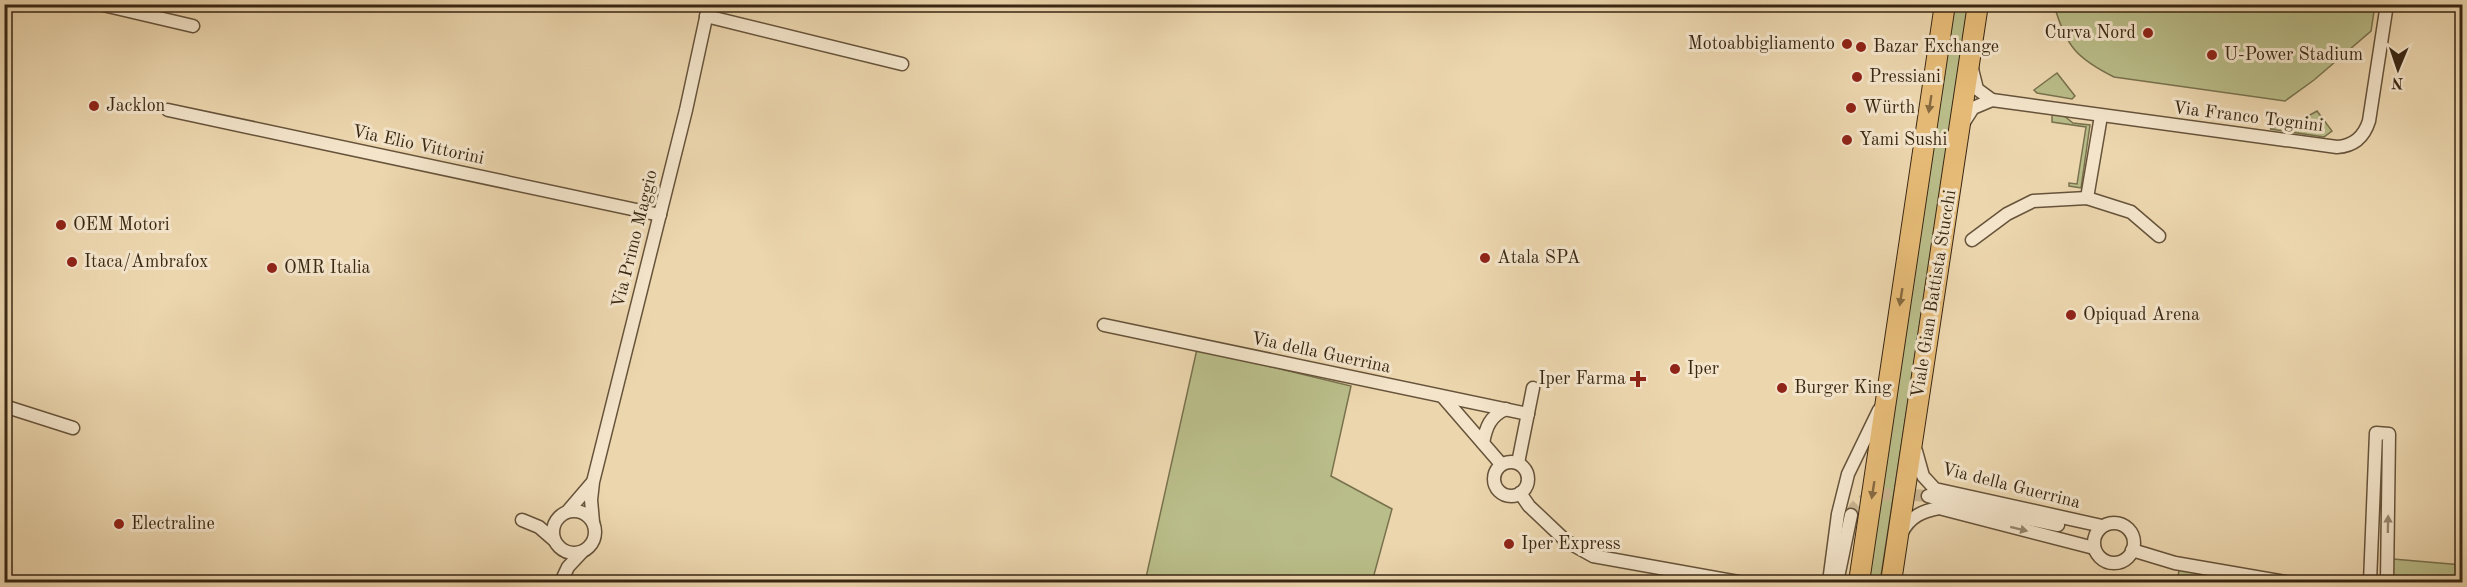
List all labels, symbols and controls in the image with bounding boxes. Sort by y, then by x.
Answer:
place label: Curva Nord [2044,24,2136,42]
marker: Curva Nord [2141,26,2155,40]
place label: Motoabbigliamento [1688,35,1835,53]
marker: Motoabbigliamento [1840,37,1854,51]
place label: Bazar Exchange [1873,38,1999,56]
north arrow [2368,39,2428,99]
marker: Bazar Exchange [1854,40,1868,54]
place label: U-Power Stadium [2224,46,2363,64]
marker: U-Power Stadium [2205,48,2219,62]
place label: Pressiani [1869,68,1941,86]
marker: Pressiani [1850,70,1864,84]
text: N [2390,74,2404,90]
one-way arrow [1926,94,1935,113]
place label: Jacklon [106,97,166,115]
marker: Jacklon [87,99,101,113]
place label: Würth [1863,99,1916,117]
street label: Via Franco Tognini [2172,99,2324,135]
marker: Würth [1844,101,1858,115]
street label: Via Elio Vittorini [350,122,486,168]
place label: Yami Sushi [1859,131,1947,149]
marker: Yami Sushi [1840,133,1854,147]
street label: Via Primo Maggio [609,168,661,310]
street label: Viale Gian Battista Stucchi [1909,188,1959,399]
place label: OEM Motori [73,216,170,234]
marker: OEM Motori [54,218,68,232]
place label: Atala SPA [1497,249,1581,267]
marker: Atala SPA [1478,251,1492,265]
place label: Itaca/Ambrafox [84,253,208,271]
marker: Itaca/Ambrafox [65,255,79,269]
place label: OMR Italia [284,259,371,277]
marker: OMR Italia [265,261,279,275]
one-way arrow [1896,287,1905,306]
place label: Opiquad Arena [2083,306,2200,324]
marker: Opiquad Arena [2064,308,2078,322]
street label: Via della Guerrina [1250,329,1393,377]
place label: Iper [1687,360,1720,378]
marker: Iper [1668,362,1682,376]
place label: Iper Farma [1538,370,1626,388]
marker: Iper Farma [1631,372,1645,386]
place label: Burger King [1794,379,1892,397]
marker: Burger King [1775,381,1789,395]
street label: Via della Guerrina [1940,460,2082,512]
one-way arrow [1868,480,1877,499]
place label: Electraline [131,515,215,533]
one-way arrow [2383,515,2393,534]
marker: Electraline [112,517,126,531]
one-way arrow [2010,524,2028,534]
place label: Iper Express [1521,535,1621,553]
marker: Iper Express [1502,537,1516,551]

